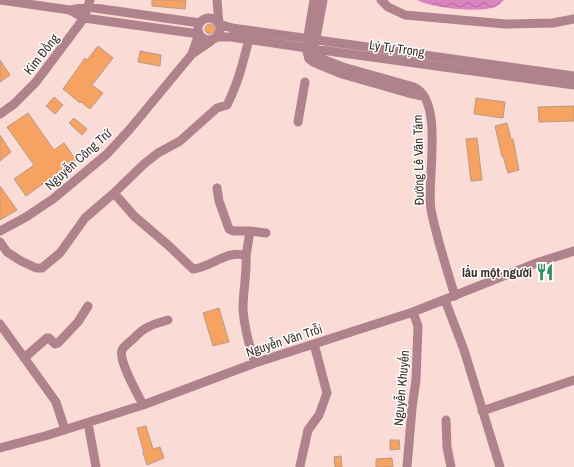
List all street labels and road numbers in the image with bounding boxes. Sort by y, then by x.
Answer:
street label: Kim Đồng [20,30,63,78]
street label: Lý Tự Trọng [368,36,426,61]
street label: Đường Lê Văn Tám [409,114,428,205]
street label: Nguyễn Công Trứ [42,124,116,194]
street label: Nguyễn Văn Trỗi [244,320,324,361]
street label: Nguyễn Khuyến [390,349,413,427]

